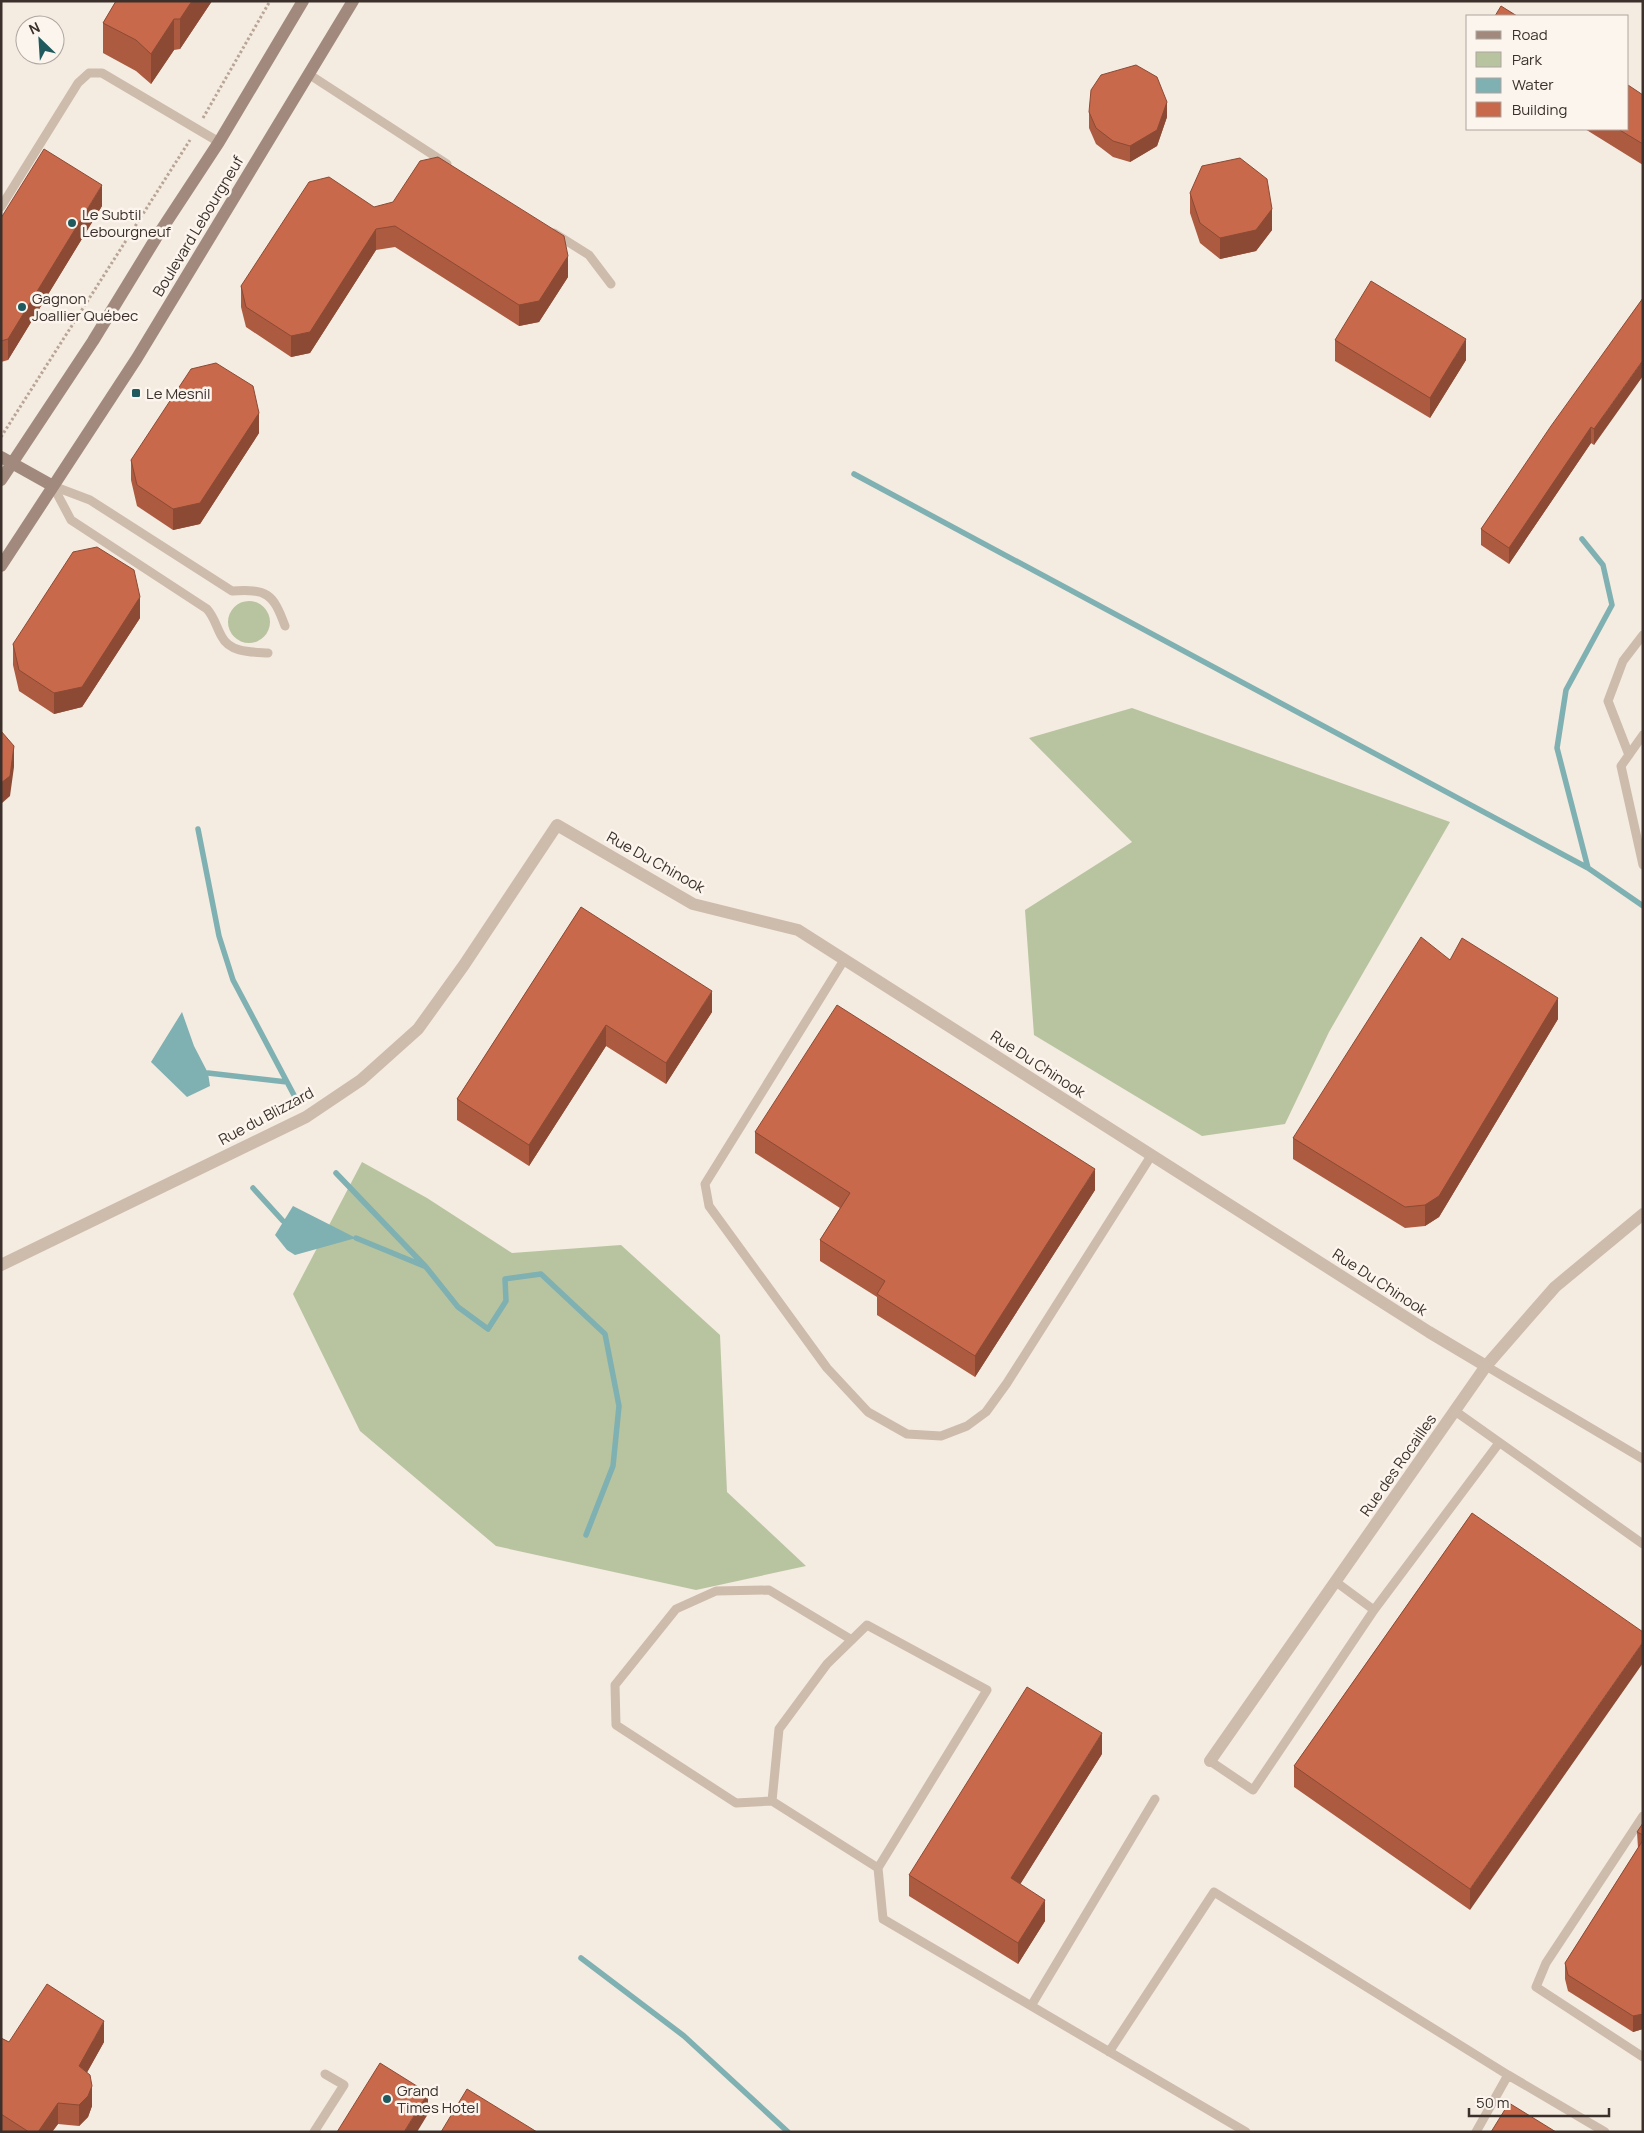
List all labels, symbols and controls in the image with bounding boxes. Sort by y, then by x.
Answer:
north arrow [15,15,65,65]
legend [1466,15,1629,130]
text: N [26,17,43,39]
text: Road [1512,24,1548,45]
text: Park [1512,49,1542,70]
text: Water [1512,74,1554,95]
text: Building [1512,99,1567,120]
street label: Boulevard Lebourgneuf [148,151,249,300]
place label: Le Subtil Lebourgneuf [82,204,172,242]
marker: Le Subtil Lebourgneuf [66,217,78,229]
place label: Gagnon Joallier Québec [32,288,138,326]
marker: Gagnon Joallier Québec [16,301,28,313]
place label: Le Mesnil [146,383,211,404]
marker: Le Mesnil [130,387,142,399]
street label: Rue Du Chinook [603,826,709,898]
street label: Rue Du Chinook [986,1025,1090,1103]
street label: Rue du Blizzard [215,1082,317,1150]
street label: Rue Du Chinook [1328,1243,1432,1321]
street label: Rue des Rocailles [1355,1409,1441,1520]
place label: Grand Times Hotel [397,2080,479,2118]
scale bar [1469,2086,1609,2118]
text: 50 m [1476,2092,1510,2113]
marker: Grand Times Hotel [381,2093,393,2105]

